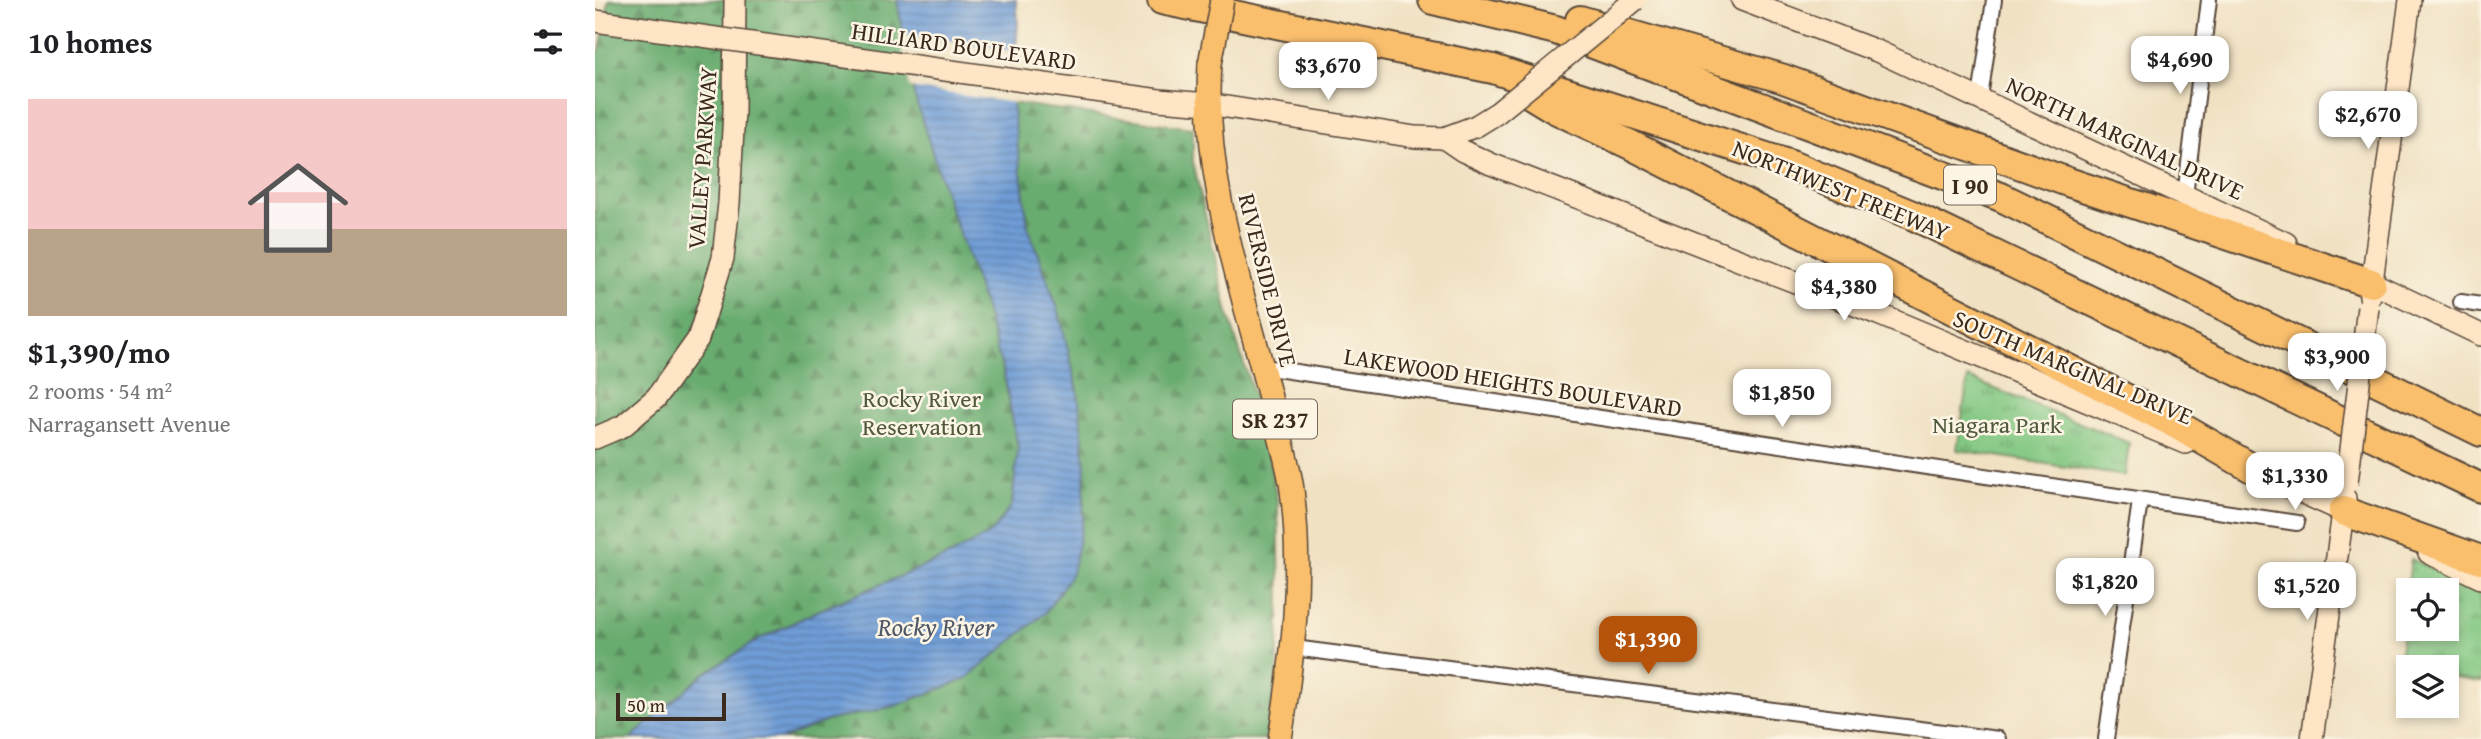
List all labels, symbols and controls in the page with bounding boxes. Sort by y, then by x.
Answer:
street label: HILLIARD BOULEVARD [849,13,1079,79]
text: 10 homes [28,20,153,64]
icon: filters [529,23,567,61]
pin: $4,690 [2123,36,2237,96]
pin: $3,670 [1271,42,1385,102]
text: $4,690 [2147,42,2213,75]
text: $3,670 [1295,48,1361,81]
street label: VALLEY PARKWAY [678,66,726,250]
street label: NORTH MARGINAL DRIVE [2000,67,2250,209]
pin: $2,670 [2311,92,2425,151]
text: $2,670 [2335,97,2401,130]
street label: NORTHWEST FREEWAY [1727,130,1955,250]
icon: home [235,145,361,271]
road number: I 90 [1944,166,1996,204]
street label: RIVERSIDE DRIVE [1230,190,1306,370]
pin: $4,380 [1787,264,1901,323]
text: $4,380 [1811,269,1877,302]
street label: SOUTH MARGINAL DRIVE [1948,301,2198,433]
text: $1,390/mo [28,330,170,374]
pin: $3,900 [2280,334,2394,393]
street label: LAKEWOOD HEIGHTS BOULEVARD [1342,338,1684,426]
text: $3,900 [2304,339,2370,372]
pin: $1,850 [1725,370,1839,429]
text: 2 rooms · 54 m² [28,374,172,407]
text: $1,850 [1749,375,1815,408]
park label: Rocky River Reservation [862,381,982,444]
road number: SR 237 [1233,400,1317,438]
text: Narragansett Avenue [28,407,231,440]
park label: Niagara Park [1932,407,2063,442]
pin: $1,330 [2238,452,2352,512]
text: $1,330 [2262,458,2328,491]
pin: $1,820 [2048,558,2162,618]
pin: $1,520 [2250,562,2364,622]
text: $1,820 [2072,564,2138,597]
text: $1,520 [2274,568,2340,601]
map controls [2396,578,2459,718]
button: locate [2396,578,2459,641]
water label: Rocky River [877,607,996,646]
pin: $1,390 [1591,616,1705,676]
text: $1,390 [1615,622,1681,655]
button: layers [2396,655,2459,718]
scale bar [616,690,726,722]
text: 50 m [627,691,665,719]

